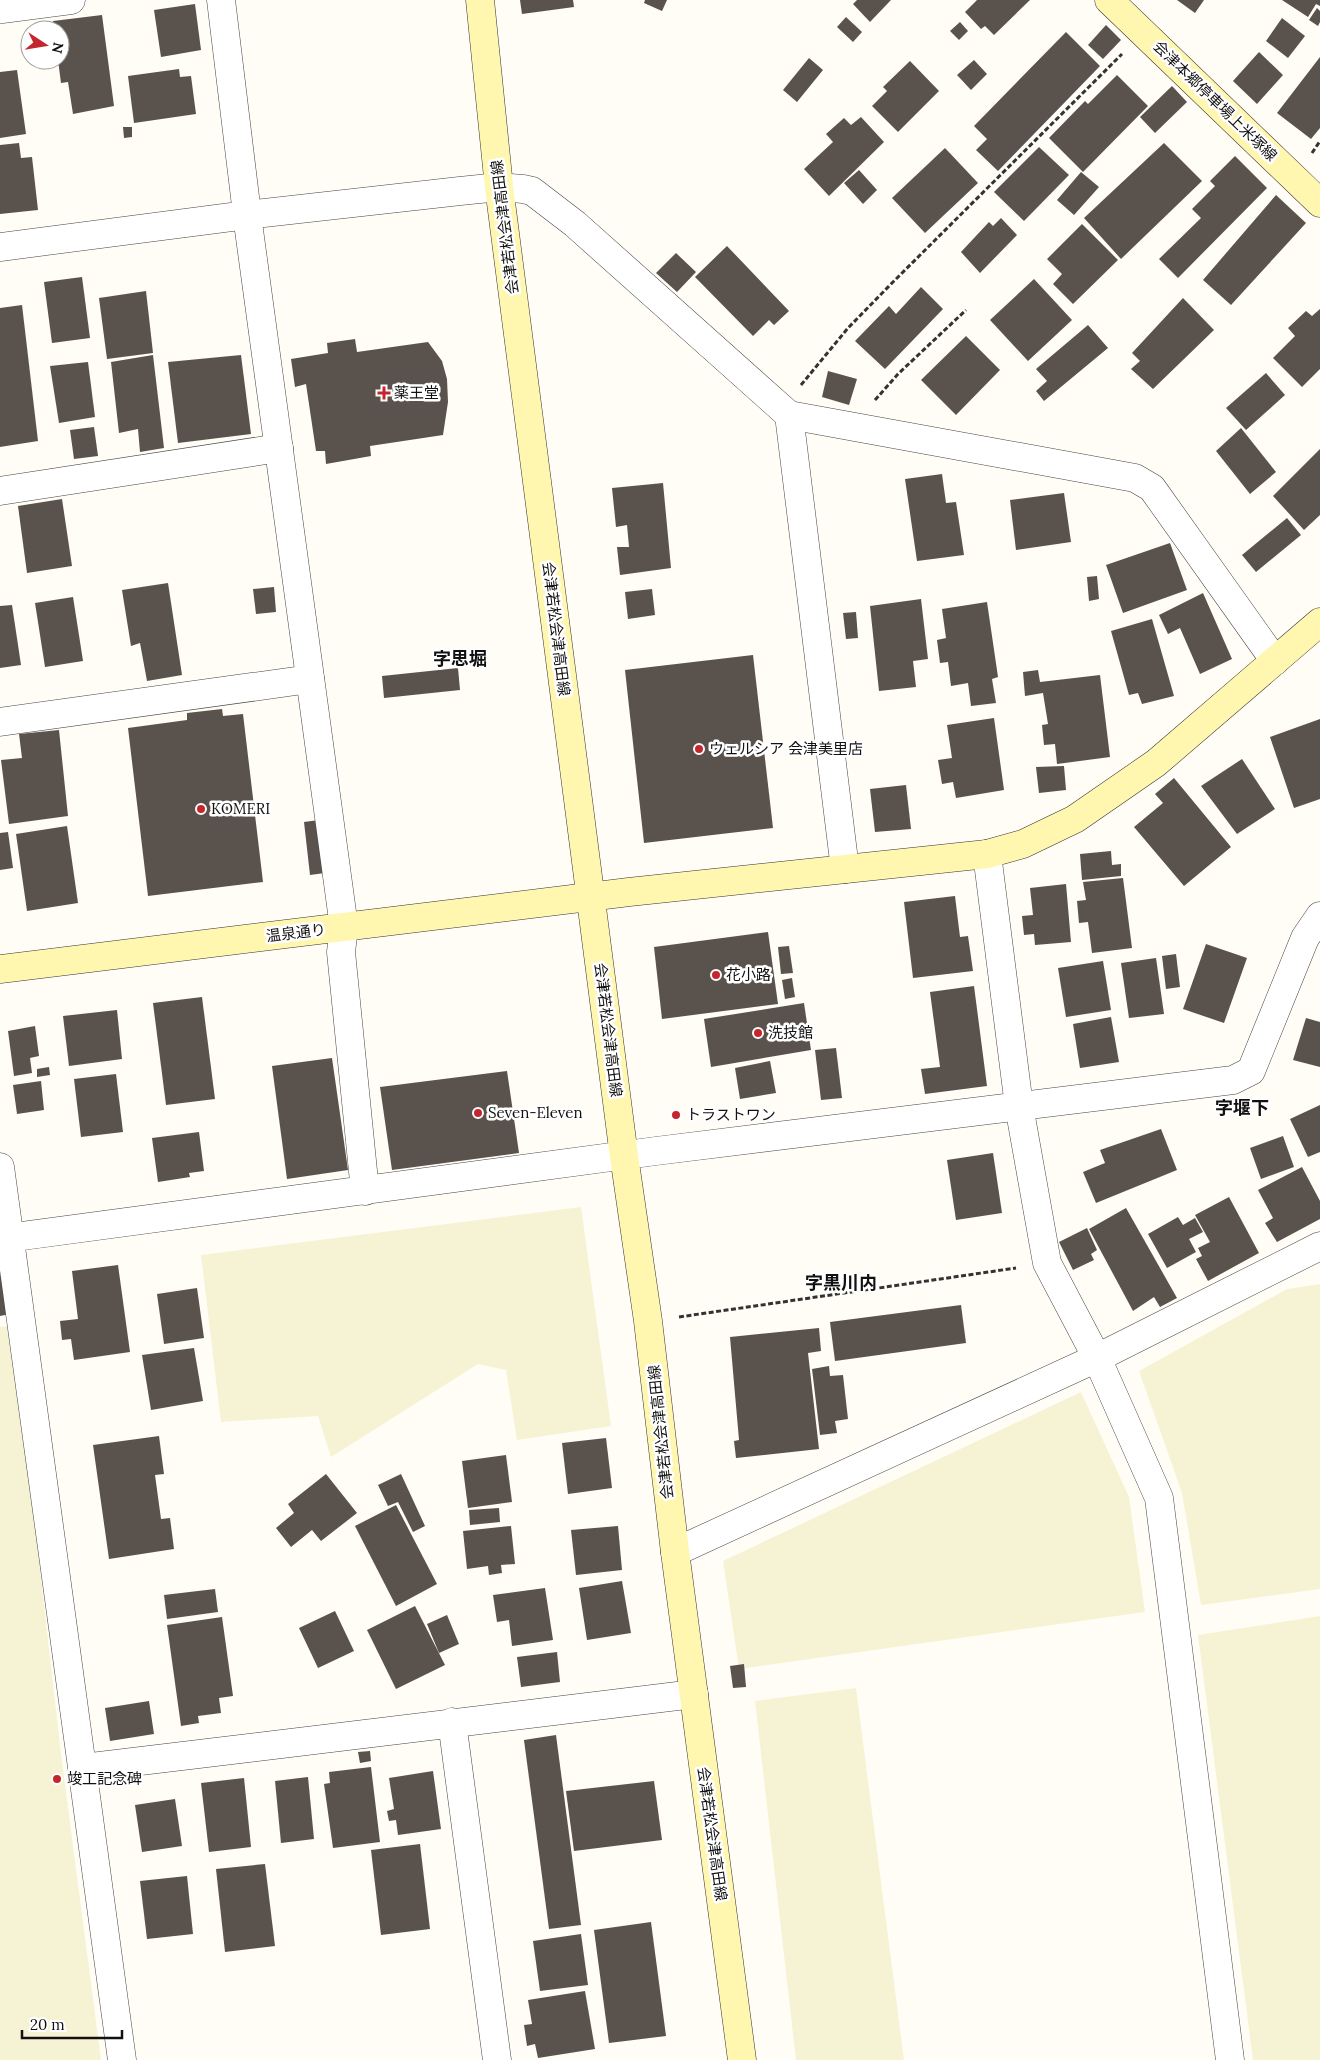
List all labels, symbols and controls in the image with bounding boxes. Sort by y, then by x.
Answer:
north arrow [20,20,70,70]
street label: 会津本郷停車場上米塚線 [1149,36,1281,165]
text: N [48,41,68,55]
street label: 会津若松会津高田線 [487,159,522,295]
place label: 薬王堂 [394,383,439,402]
marker: 薬王堂 [378,387,390,399]
street label: 会津若松会津高田線 [539,561,574,697]
district label: 字思堀 [433,647,487,670]
place label: ウェルシア 会津美里店 [709,739,863,758]
marker: ウェルシア 会津美里店 [693,743,705,755]
place label: KOMERI [211,799,270,818]
marker: KOMERI [195,803,207,815]
street label: 温泉通り [265,919,327,946]
street label: 会津若松会津高田線 [591,962,626,1098]
place label: 花小路 [726,965,771,984]
marker: 花小路 [710,969,722,981]
place label: 洗技館 [768,1023,813,1042]
marker: 洗技館 [752,1027,764,1039]
district label: 字堰下 [1215,1096,1269,1119]
place label: Seven-Eleven [488,1103,583,1122]
place label: トラストワン [686,1105,776,1124]
marker: Seven-Eleven [472,1107,484,1119]
marker: トラストワン [670,1109,682,1121]
district label: 字黒川内 [805,1271,877,1294]
street label: 会津若松会津高田線 [644,1364,677,1500]
street label: 会津若松会津高田線 [694,1766,731,1902]
place label: 竣工記念碑 [67,1769,142,1788]
marker: 竣工記念碑 [51,1773,63,1785]
scale bar [22,2008,122,2040]
text: 20 m [30,2015,65,2034]

